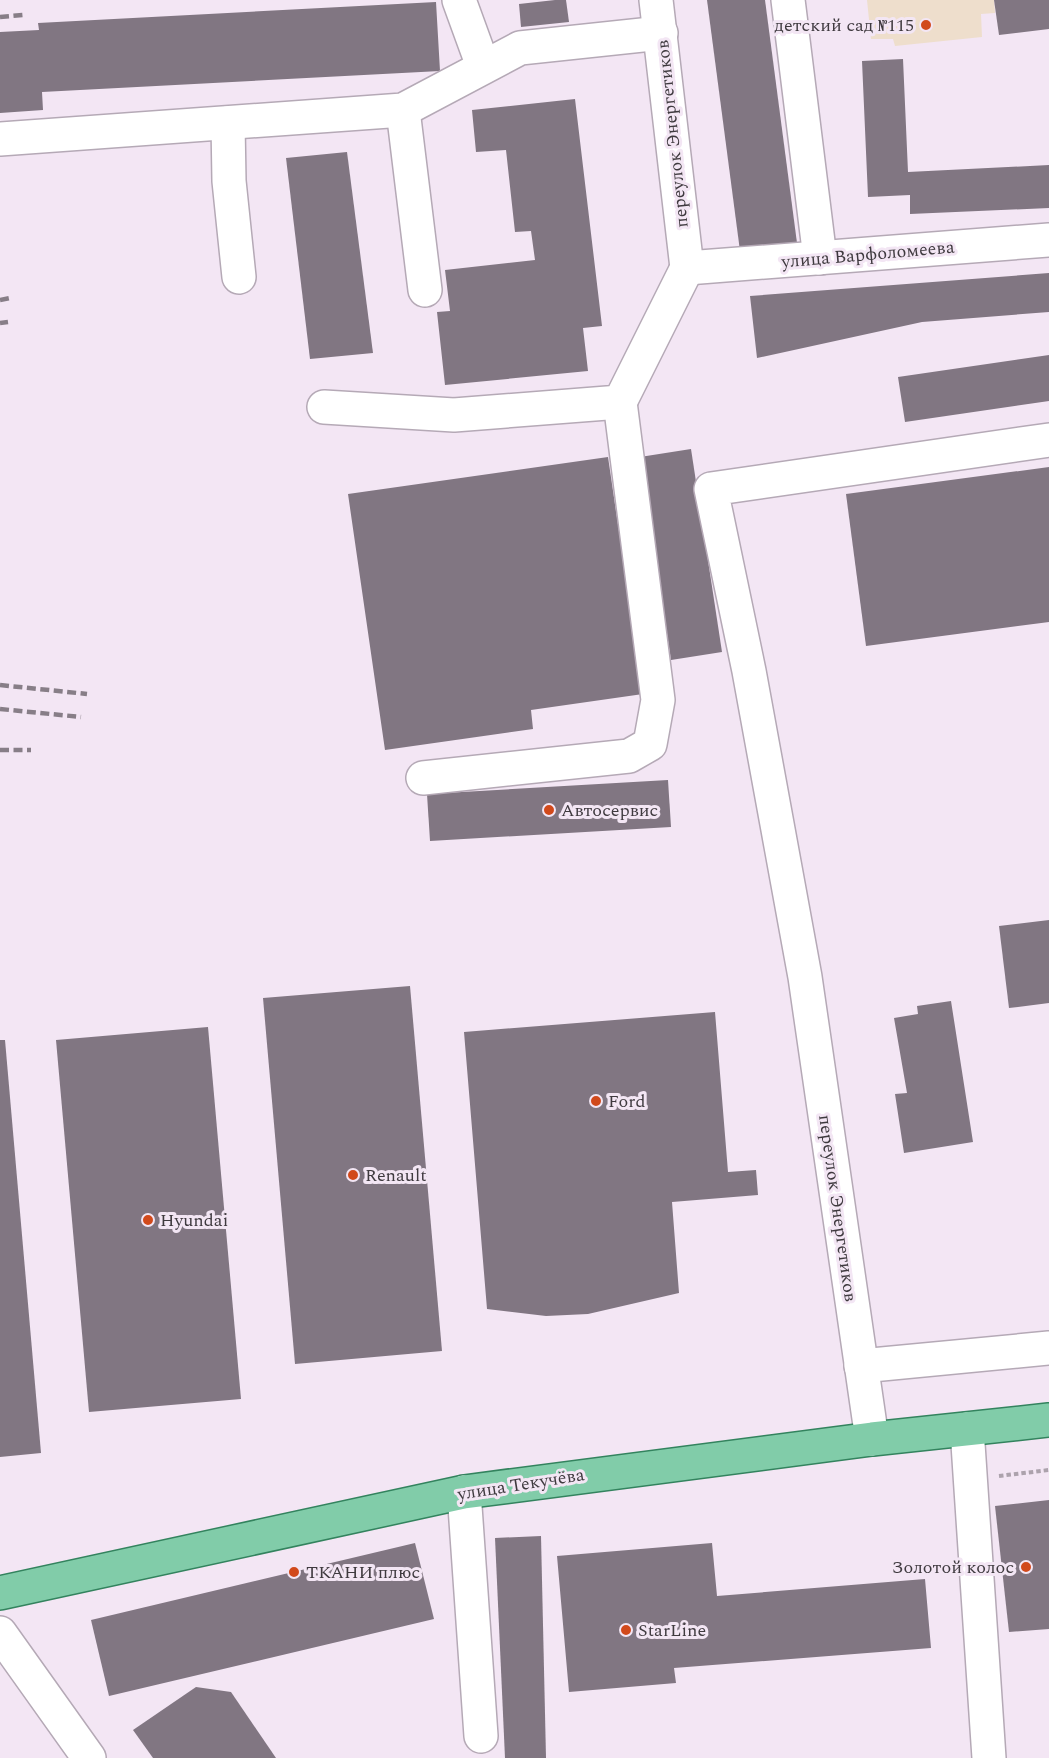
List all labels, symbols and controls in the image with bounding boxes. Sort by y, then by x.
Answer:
place label: детский сад №115 [774,12,914,39]
marker: детский сад №115 [919,18,933,32]
street label: переулок Энергетиков [649,39,696,229]
street label: улица Варфоломеева [779,233,956,276]
place label: Автосервис [561,797,658,824]
marker: Автосервис [542,803,556,817]
place label: Ford [608,1088,645,1115]
marker: Ford [589,1094,603,1108]
street label: переулок Энергетиков [811,1113,864,1303]
place label: Renault [365,1162,427,1189]
marker: Renault [346,1168,360,1182]
place label: Hyundai [160,1207,228,1234]
marker: Hyundai [141,1213,155,1227]
street label: улица Текучёва [455,1461,587,1508]
place label: Золотой колос [892,1554,1014,1581]
place label: ТКАНИ плюс [306,1559,420,1586]
marker: Золотой колос [1019,1560,1033,1574]
marker: ТКАНИ плюс [287,1565,301,1579]
place label: StarLine [638,1617,706,1644]
marker: StarLine [619,1623,633,1637]

